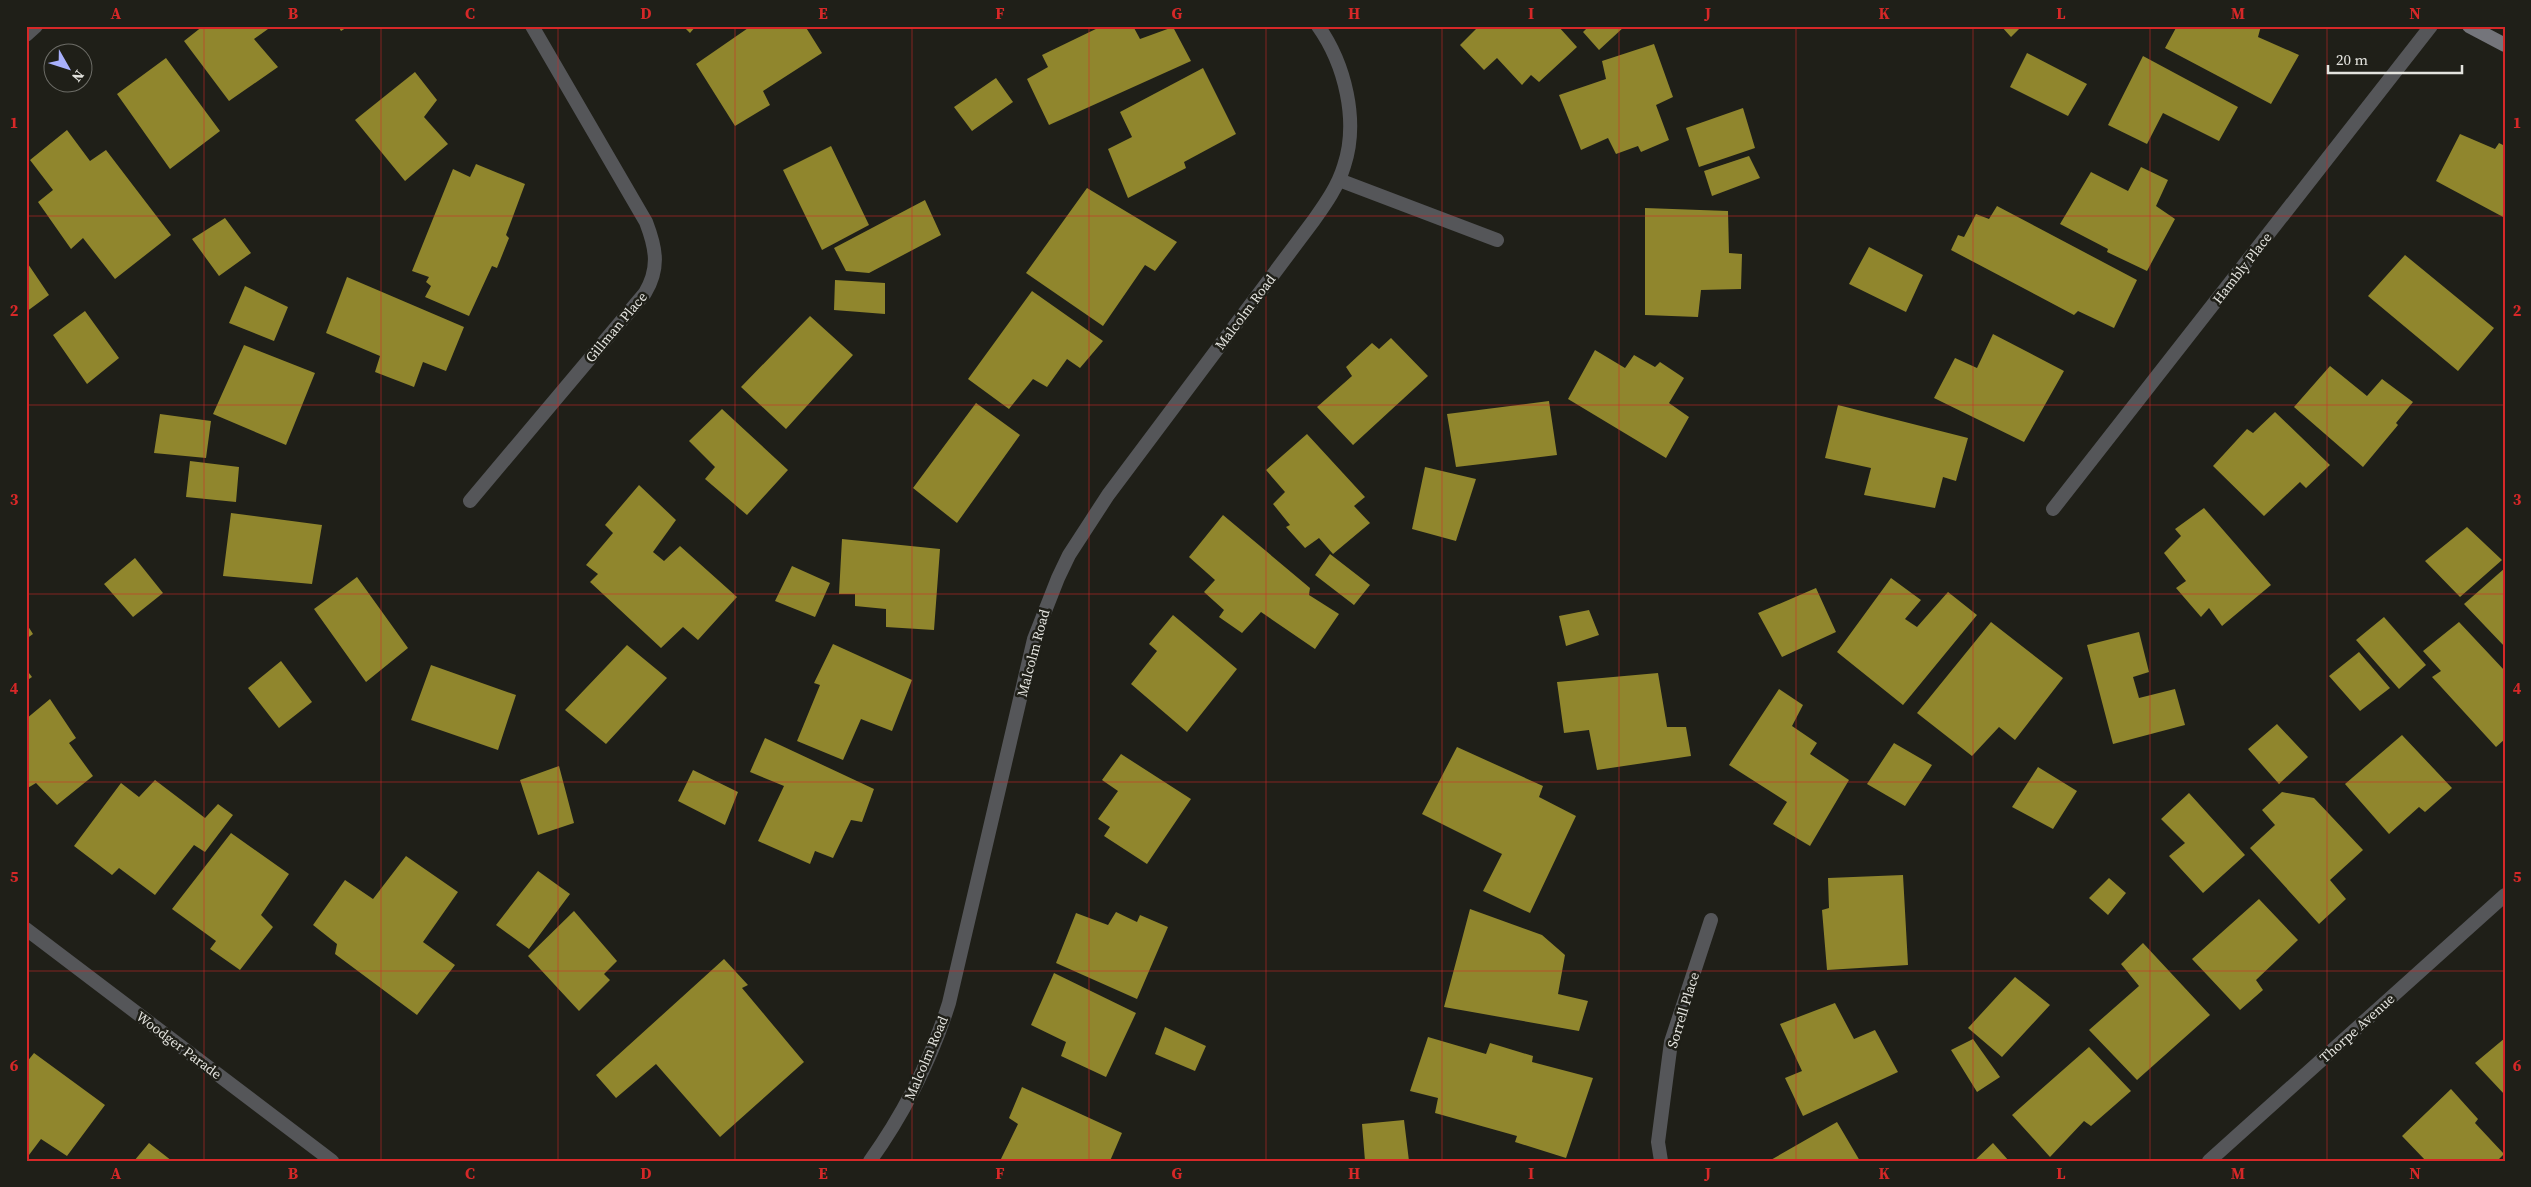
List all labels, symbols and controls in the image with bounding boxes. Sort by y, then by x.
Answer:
text: A [111,2,122,24]
text: B [288,2,299,24]
text: C [465,2,475,24]
text: D [640,2,652,24]
text: E [818,2,828,24]
text: F [995,2,1005,24]
text: G [1172,2,1183,24]
text: H [1348,2,1360,24]
text: I [1528,2,1534,24]
text: J [1704,2,1711,24]
text: K [1878,2,1890,24]
text: L [2056,2,2066,24]
text: M [2231,2,2245,24]
text: N [2409,2,2421,24]
north arrow [42,42,92,92]
scale bar [2328,42,2462,74]
text: 20 m [2336,49,2368,70]
text: N [67,66,89,86]
text: 1 [10,111,18,133]
text: 1 [2513,111,2521,133]
street label: Hambly Place [2208,228,2276,308]
street label: Malcolm Road [1210,270,1280,354]
street label: Gillman Place [580,287,652,367]
text: 2 [10,299,19,321]
text: 2 [2513,299,2522,321]
text: 3 [10,488,19,510]
text: 3 [2513,488,2522,510]
street label: Malcolm Road [1012,607,1054,699]
text: 4 [10,677,19,699]
text: 4 [2513,677,2522,699]
text: 5 [10,865,19,887]
text: 5 [2513,865,2522,887]
street label: Sorrell Place [1662,970,1704,1050]
street label: Thorpe Avenue [2315,989,2399,1067]
street label: Woodger Parade [132,1006,226,1084]
street label: Malcolm Road [899,1013,953,1103]
text: 6 [10,1054,19,1076]
text: 6 [2513,1054,2522,1076]
text: A [111,1162,122,1184]
text: B [288,1162,299,1184]
text: C [465,1162,475,1184]
text: D [640,1162,652,1184]
text: E [818,1162,828,1184]
text: F [995,1162,1005,1184]
text: G [1172,1162,1183,1184]
text: H [1348,1162,1360,1184]
text: I [1528,1162,1534,1184]
text: J [1704,1162,1711,1184]
text: K [1878,1162,1890,1184]
text: L [2056,1162,2066,1184]
text: M [2231,1162,2245,1184]
text: N [2409,1162,2421,1184]

